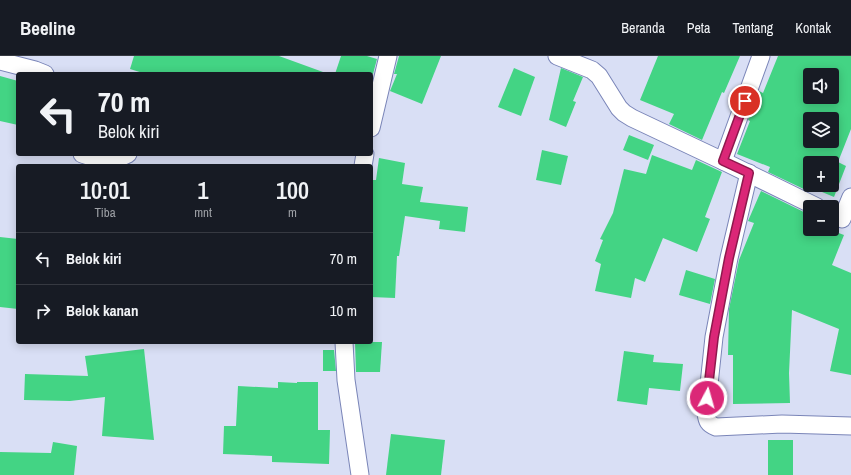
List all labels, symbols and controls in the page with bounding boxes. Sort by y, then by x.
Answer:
text: Beeline [20,15,75,41]
text: Beranda [621,19,665,37]
text: Peta [687,19,710,37]
text: Tentang [732,19,773,37]
text: Kontak [795,19,831,37]
map controls [803,68,839,236]
button: sound [803,68,839,104]
text: 70 m [98,83,150,121]
pin [728,84,762,118]
icon: left [32,88,84,140]
icon: arrive [734,90,756,112]
button: layers [803,112,839,148]
text: Belok kiri [98,119,160,144]
button: + [803,156,839,192]
text: 10:01 [80,174,130,206]
text: 1 [198,174,209,206]
text: 100 [276,174,309,206]
button: − [803,200,839,236]
text: Tiba [95,204,116,221]
text: mnt [194,204,212,221]
text: m [288,204,297,221]
icon: left [32,248,54,270]
text: Belok kiri [66,248,121,269]
text: 70 m [330,248,357,269]
icon: right [32,300,54,322]
text: Belok kanan [66,300,138,321]
text: 10 m [330,300,357,321]
position arrow [686,377,728,419]

